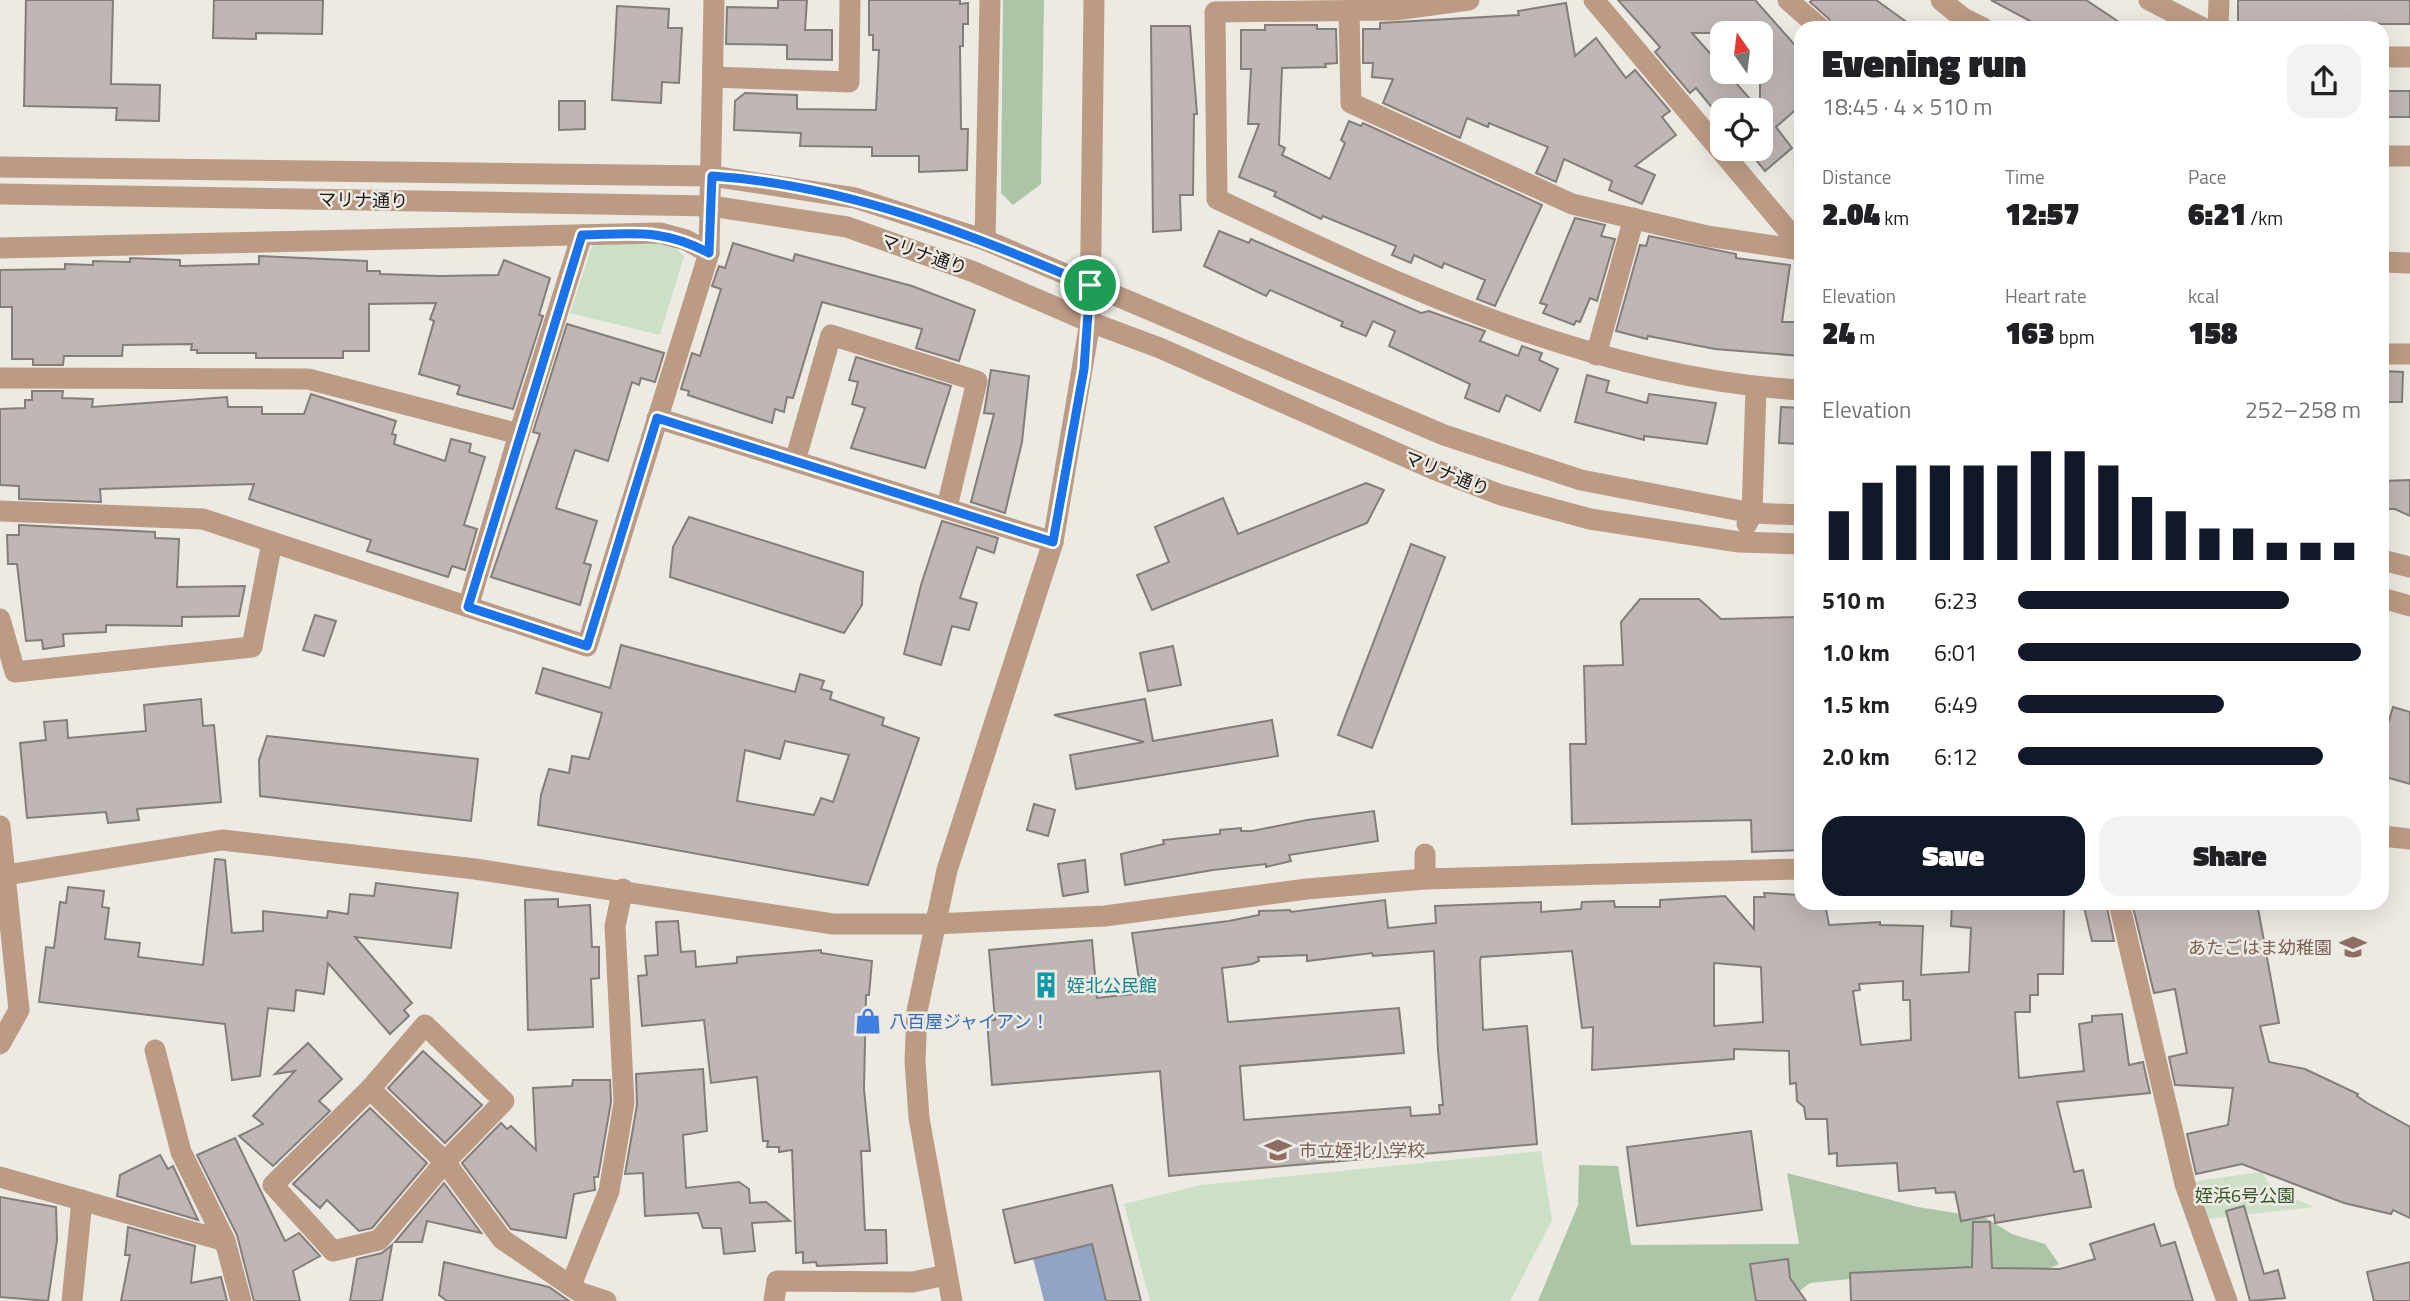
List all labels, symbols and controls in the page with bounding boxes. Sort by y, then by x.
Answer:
north arrow [1710,21,1773,84]
map controls [1710,21,1773,161]
text: Evening run [1822,34,2026,92]
button: share [2287,44,2361,118]
text: 18:45 · 4 × 510 m [1822,89,1992,124]
button: locate [1710,98,1773,161]
text: Distance [1822,162,1891,191]
text: Time [2005,162,2045,191]
text: Pace [2188,162,2226,191]
street label: マリナ通り [318,186,408,214]
text: 2.04 [1822,191,1880,237]
text: 12:57 [2005,191,2080,237]
text: 6:21 [2188,191,2246,237]
text: km [1880,203,1909,232]
text: /km [2246,203,2283,232]
street label: マリナ通り [877,227,971,281]
pin [1060,255,1120,315]
icon: arrive [1071,266,1109,304]
text: Elevation [1822,281,1896,310]
text: Heart rate [2005,281,2087,310]
text: kcal [2188,281,2219,310]
text: 24 [1822,310,1855,356]
text: 163 [2005,310,2055,356]
text: 158 [2188,310,2238,356]
text: m [1855,322,1875,351]
text: bpm [2055,322,2095,351]
text: Elevation [1822,392,1911,427]
text: 252–258 m [2245,392,2361,427]
street label: マリナ通り [1400,444,1494,502]
text: 510 m [1822,583,1885,618]
text: 6:23 [1934,583,1978,618]
text: 1.0 km [1822,635,1890,670]
text: 6:01 [1934,635,1978,670]
text: 1.5 km [1822,687,1890,722]
text: 6:49 [1934,687,1978,722]
text: 2.0 km [1822,739,1890,774]
text: 6:12 [1934,739,1978,774]
button: Save [1822,816,2085,896]
button: Share [2099,816,2361,896]
school or university icon: あたごはま幼稚園 [2338,932,2368,962]
place label: あたごはま幼稚園 [2188,934,2332,961]
building icon: 姪北公民館 [1031,970,1061,1000]
place label: 姪北公民館 [1067,972,1157,999]
shop icon: 八百屋ジャイアン！ [853,1006,883,1036]
place label: 八百屋ジャイアン！ [889,1008,1049,1035]
school or university icon: 市立姪北小学校 [1263,1135,1293,1165]
place label: 市立姪北小学校 [1299,1137,1425,1164]
park label: 姪浜6号公園 [2195,1182,2295,1209]

